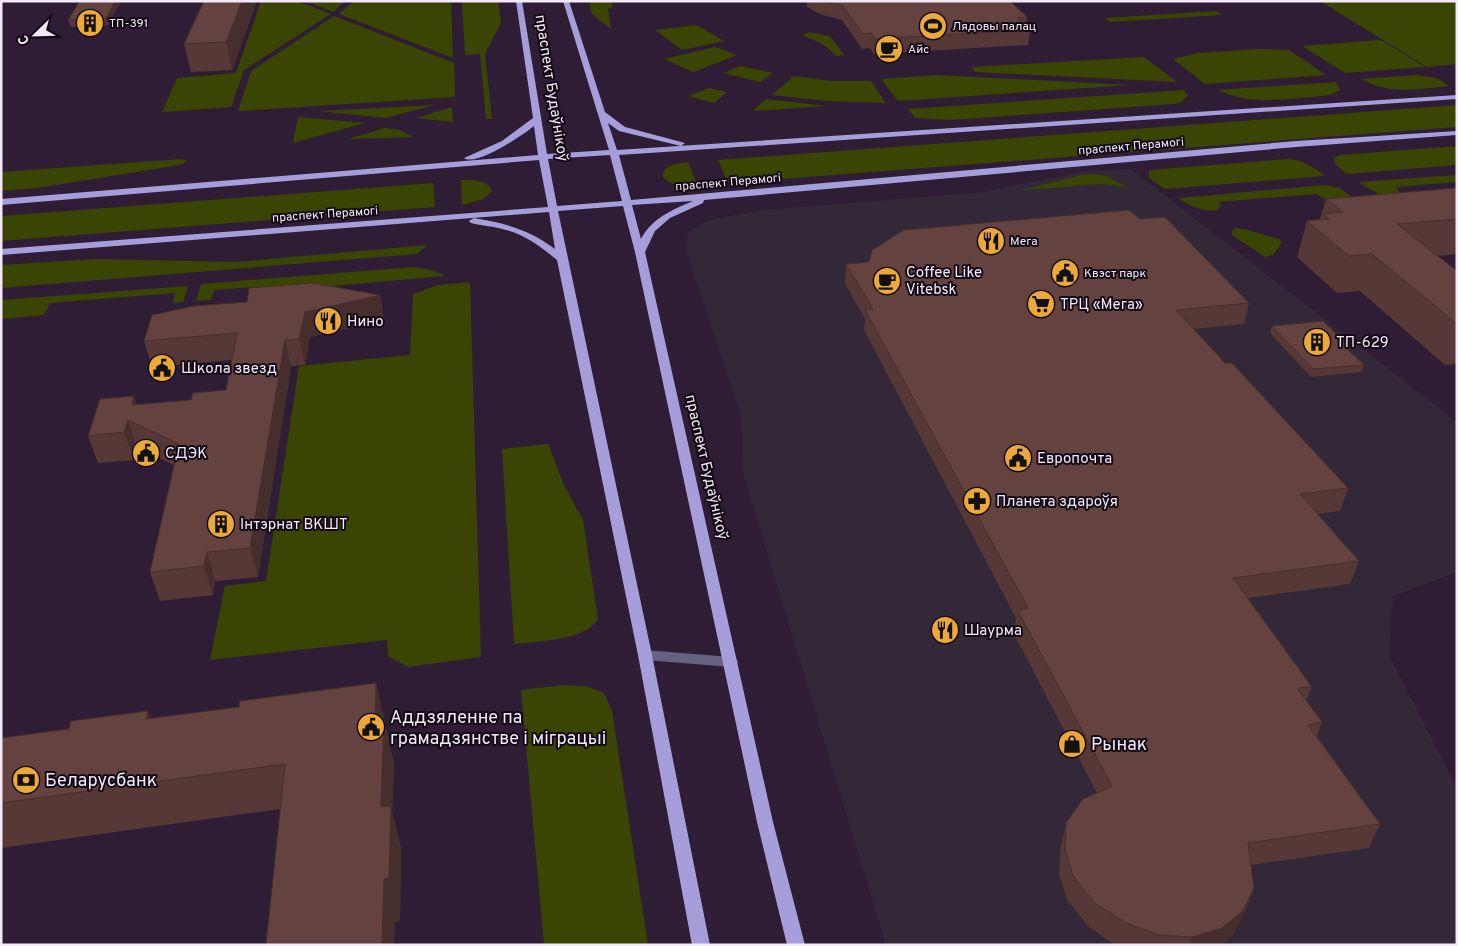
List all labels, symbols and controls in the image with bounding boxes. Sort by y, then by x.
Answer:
building icon: ТП-391 [75,8,105,38]
north arrow [10,10,60,60]
sports icon: Лядовы палац [918,11,948,41]
street label: праспект Будаўнікоў [530,13,572,163]
place label: ТП-391 [109,16,148,32]
place label: Лядовы палац [952,19,1036,35]
text: С [15,32,34,47]
cafe icon: Айс [874,34,904,64]
place label: Айс [908,42,929,58]
street label: праспект Перамогі [1078,134,1185,160]
street label: праспект Перамогі [675,170,782,196]
street label: праспект Перамогі [272,203,379,227]
restaurant icon: Мега [976,226,1006,256]
place label: Мега [1010,234,1038,250]
public building icon: Квэст парк [1050,258,1080,288]
place label: Coffee Like Vitebsk [906,264,982,300]
cafe icon: Coffee Like Vitebsk [872,266,902,296]
place label: Квэст парк [1084,266,1146,282]
supermarket icon: ТРЦ «Мега» [1026,289,1056,319]
place label: ТРЦ «Мега» [1060,296,1143,315]
restaurant icon: Нино [313,306,343,336]
place label: Нино [347,313,384,332]
building icon: ТП-629 [1302,327,1332,357]
place label: ТП-629 [1336,334,1389,353]
public building icon: Школа звезд [147,353,177,383]
place label: Школа звезд [181,360,277,379]
street label: праспект Будаўнікоў [680,393,732,542]
public building icon: СДЭК [131,438,161,468]
public building icon: Европочта [1003,443,1033,473]
place label: СДЭК [165,445,207,464]
place label: Европочта [1037,450,1112,469]
pharmacy icon: Планета здароўя [962,486,992,516]
place label: Планета здароўя [996,493,1118,512]
building icon: Інтэрнат ВКШТ [206,509,236,539]
place label: Інтэрнат ВКШТ [240,516,348,535]
restaurant icon: Шаурма [930,615,960,645]
place label: Шаурма [964,622,1022,641]
place label: Аддзяленне па грамадзянстве і міграцыі [390,707,606,751]
public building icon: Аддзяленне па грамадзянстве і міграцыі [356,712,386,742]
shop icon: Рынак [1057,729,1087,759]
place label: Рынак [1091,734,1147,757]
bank icon: Беларусбанк [11,765,41,795]
place label: Беларусбанк [45,770,157,793]

